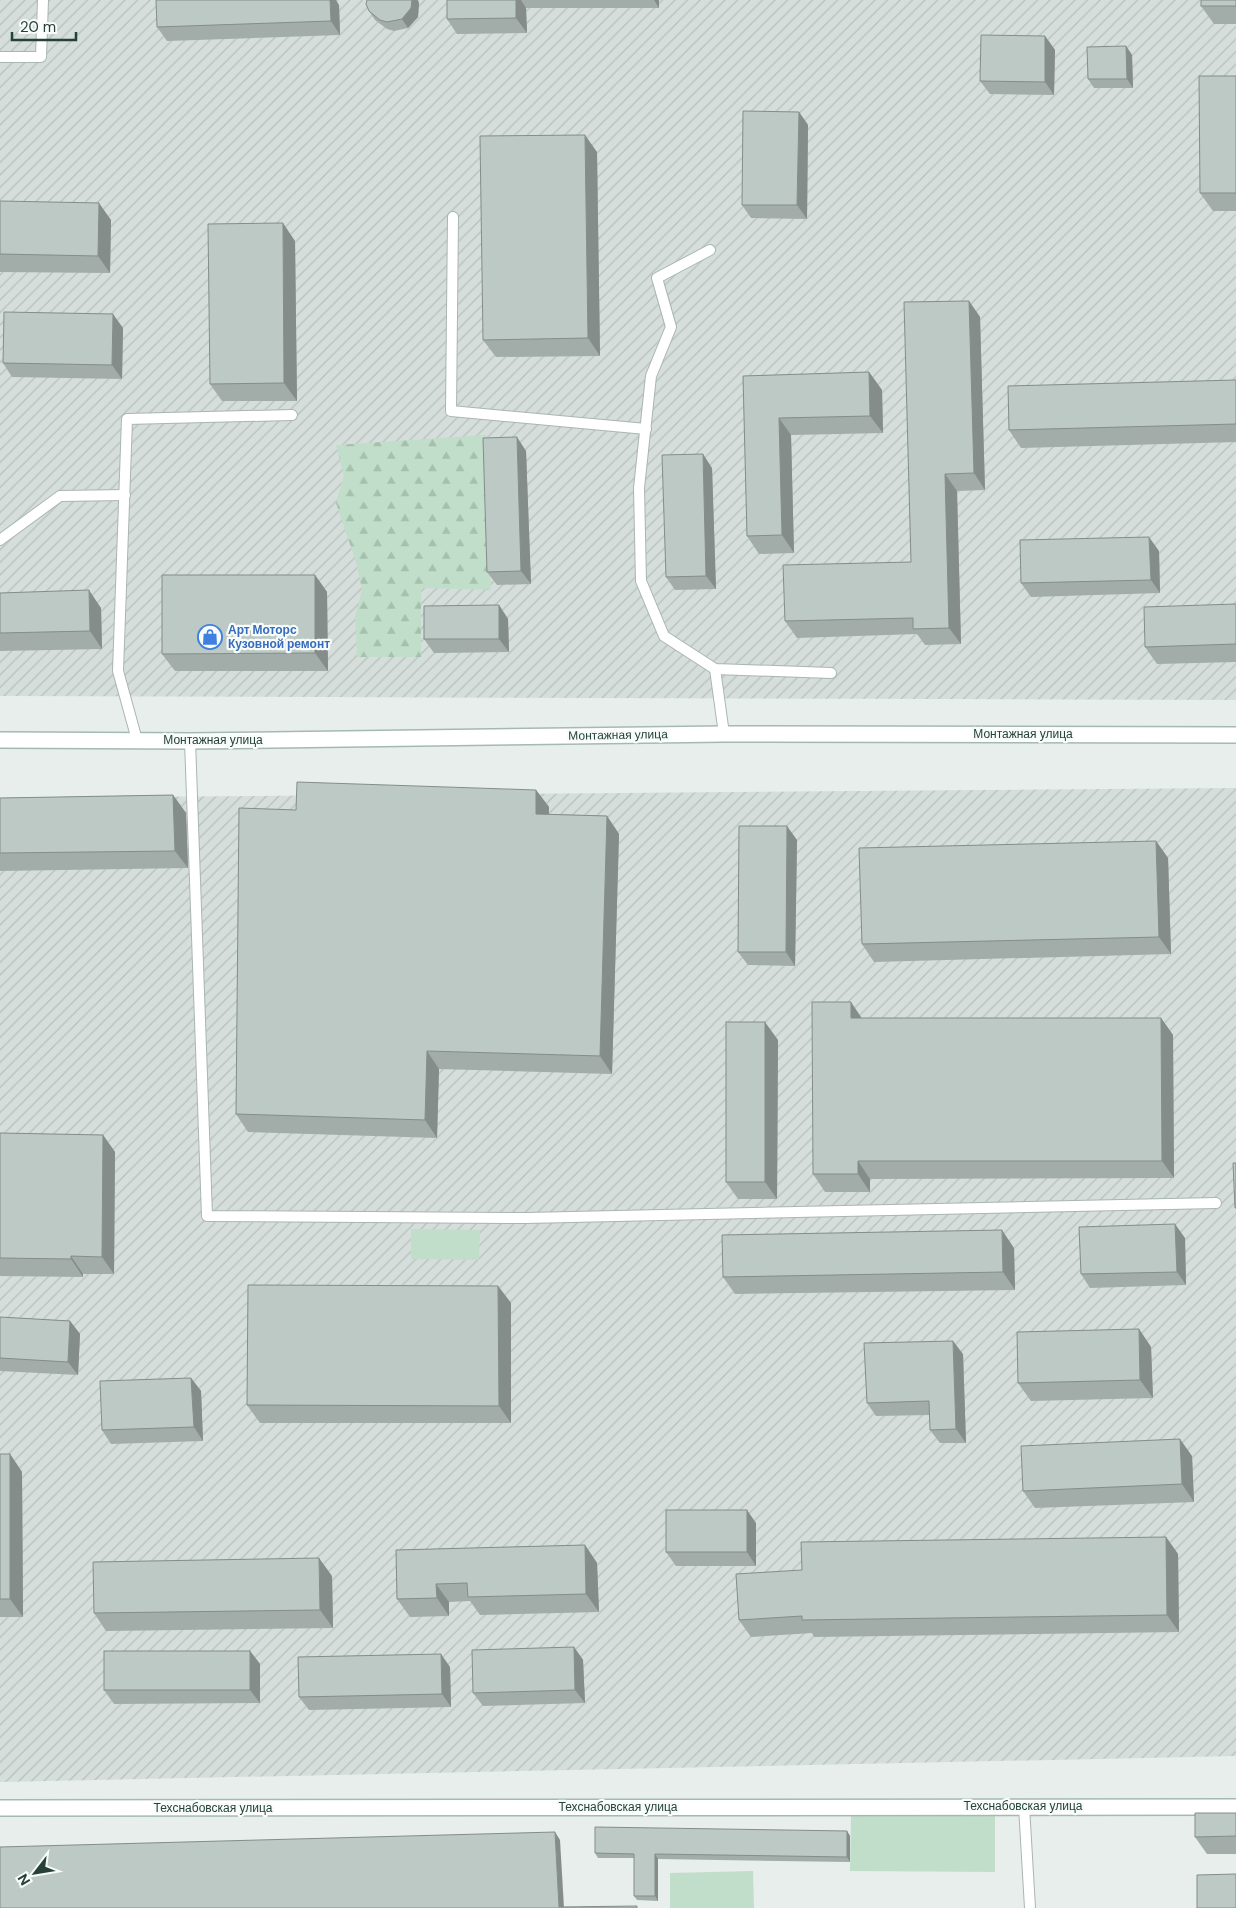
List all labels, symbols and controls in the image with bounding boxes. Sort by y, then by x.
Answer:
scale bar [12,10,76,42]
text: 20 m [20,17,56,37]
place label: Арт Моторс Кузовной ремонт [228,622,330,652]
shop icon: Арт Моторс Кузовной ремонт [197,624,223,650]
street label: Монтажная улица [568,726,668,744]
street label: Монтажная улица [973,726,1073,742]
street label: Монтажная улица [163,732,263,748]
street label: Техснабовская улица [964,1798,1083,1814]
street label: Техснабовская улица [559,1799,678,1815]
street label: Техснабовская улица [154,1800,273,1816]
north arrow [10,1848,60,1898]
text: N [14,1871,34,1889]

